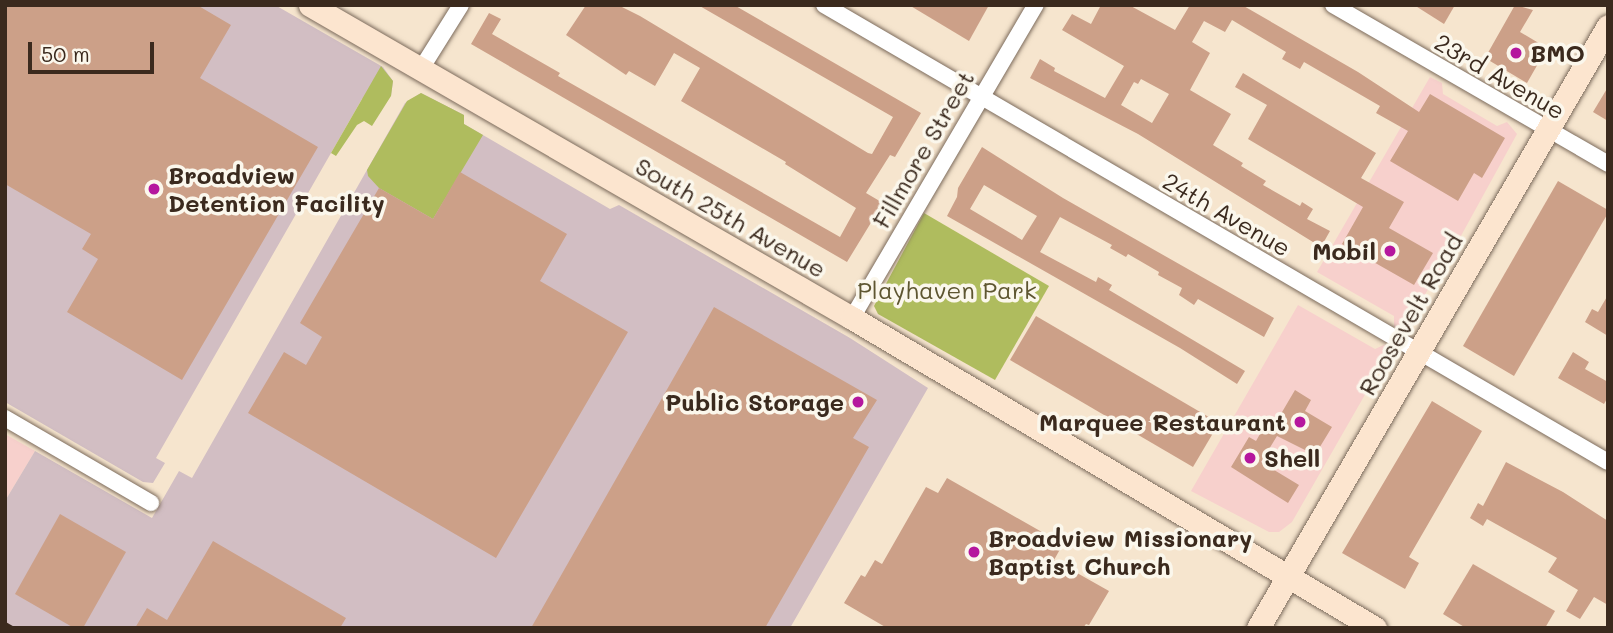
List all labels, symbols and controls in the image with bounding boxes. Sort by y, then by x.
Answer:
street label: 23rd Avenue [1430,27,1570,125]
scale bar [32,28,158,72]
place label: BMO [1530,39,1585,67]
text: 50 m [41,40,90,67]
marker: BMO [1508,45,1524,61]
street label: Fillmore Street [866,65,980,233]
street label: South 25th Avenue [631,151,831,283]
place label: Broadview Detention Facility [168,161,385,217]
street label: 24th Avenue [1158,166,1296,262]
marker: Broadview Detention Facility [146,181,162,197]
street label: Roosevelt Road [1352,228,1468,400]
place label: Mobil [1312,237,1376,265]
marker: Mobil [1382,243,1398,259]
park label: Playhaven Park [857,276,1037,304]
place label: Public Storage [665,388,844,416]
marker: Public Storage [850,394,866,410]
place label: Marquee Restaurant [1039,408,1286,436]
marker: Marquee Restaurant [1292,414,1308,430]
place label: Shell [1264,444,1320,472]
marker: Shell [1242,450,1258,466]
place label: Broadview Missionary Baptist Church [988,524,1252,580]
marker: Broadview Missionary Baptist Church [966,544,982,560]

